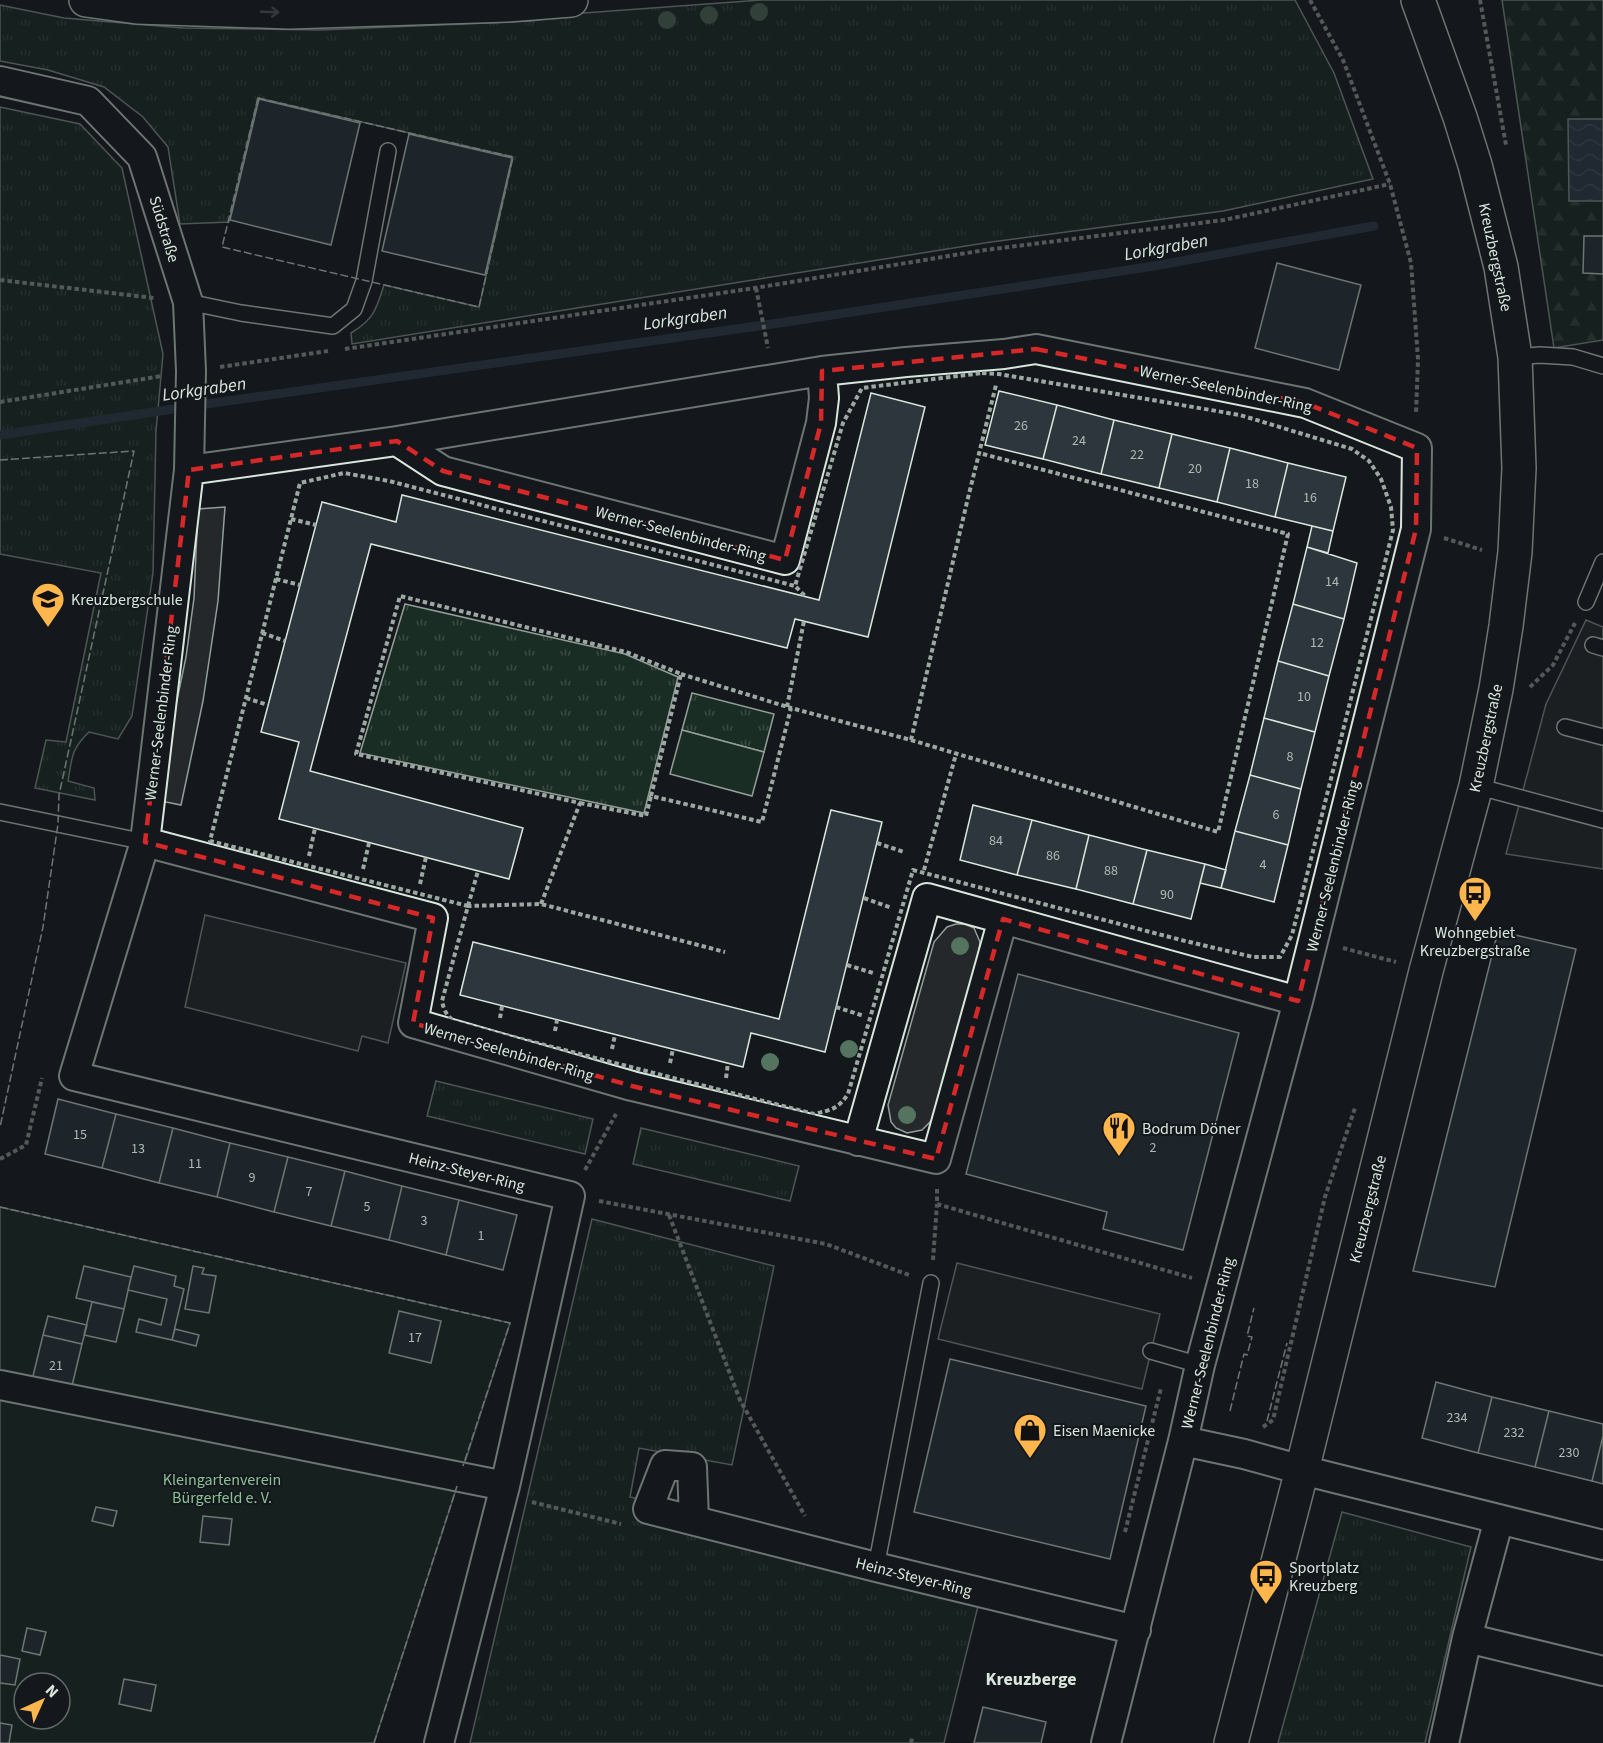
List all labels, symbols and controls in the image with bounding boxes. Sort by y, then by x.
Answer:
one-way arrow [260,6,280,17]
street label: Südstraße [144,193,185,265]
street label: Kreuzbergstraße [1473,201,1517,314]
water label: Lorkgraben [1122,228,1210,267]
water label: Lorkgraben [641,300,729,337]
street label: Werner-Seelenbinder-Ring [1137,360,1314,418]
water label: Lorkgraben [160,371,248,408]
house number: 26 [1014,416,1028,436]
house number: 24 [1072,431,1086,451]
house number: 22 [1130,445,1144,465]
house number: 20 [1188,459,1202,479]
house number: 18 [1245,474,1259,494]
house number: 16 [1303,488,1317,508]
street label: Werner-Seelenbinder-Ring [593,501,769,567]
house number: 14 [1325,572,1339,592]
school or university icon: Kreuzbergschule [30,581,66,628]
place label: Kreuzbergschule [71,589,183,611]
street label: Werner-Seelenbinder-Ring [139,624,183,802]
house number: 12 [1310,633,1324,653]
street label: Kreuzbergstraße [1464,682,1508,795]
house number: 10 [1297,687,1311,707]
house number: 8 [1287,747,1294,767]
street label: Werner-Seelenbinder-Ring [1301,778,1365,954]
house number: 6 [1273,805,1280,825]
house number: 84 [989,831,1003,851]
house number: 86 [1046,846,1060,866]
house number: 4 [1260,855,1267,875]
house number: 88 [1104,861,1118,881]
bus stop icon: Wohngebiet Kreuzbergstraße [1457,875,1493,922]
house number: 90 [1160,885,1174,905]
place label: Wohngebiet Kreuzbergstraße [1420,922,1530,962]
street label: Werner-Seelenbinder-Ring [421,1017,596,1087]
restaurant icon: Bodrum Döner [1101,1110,1137,1157]
place label: Bodrum Döner [1142,1118,1241,1140]
house number: 15 [73,1125,87,1145]
house number: 2 [1150,1138,1157,1158]
house number: 13 [131,1139,145,1159]
street label: Heinz-Steyer-Ring [406,1147,527,1197]
street label: Kreuzbergstraße [1344,1153,1392,1266]
house number: 11 [188,1154,202,1174]
house number: 9 [249,1168,256,1188]
house number: 7 [306,1182,313,1202]
house number: 5 [364,1197,371,1217]
house number: 3 [421,1211,428,1231]
house number: 1 [478,1226,485,1246]
street label: Werner-Seelenbinder-Ring [1176,1255,1240,1431]
house number: 17 [408,1328,422,1348]
house number: 21 [49,1356,63,1376]
house number: 234 [1447,1408,1467,1428]
shop icon: Eisen Maenicke [1012,1412,1048,1459]
place label: Eisen Maenicke [1053,1420,1155,1442]
house number: 232 [1504,1423,1524,1443]
house number: 230 [1559,1443,1579,1463]
park label: Kleingartenverein Bürgerfeld e. V. [163,1469,281,1509]
street label: Heinz-Steyer-Ring [853,1552,974,1602]
place label: Sportplatz Kreuzberg [1289,1557,1359,1597]
bus stop icon: Sportplatz Kreuzberg [1248,1558,1284,1605]
district label: Kreuzberge [985,1667,1077,1692]
north arrow [12,1671,72,1731]
text: N [40,1680,63,1703]

